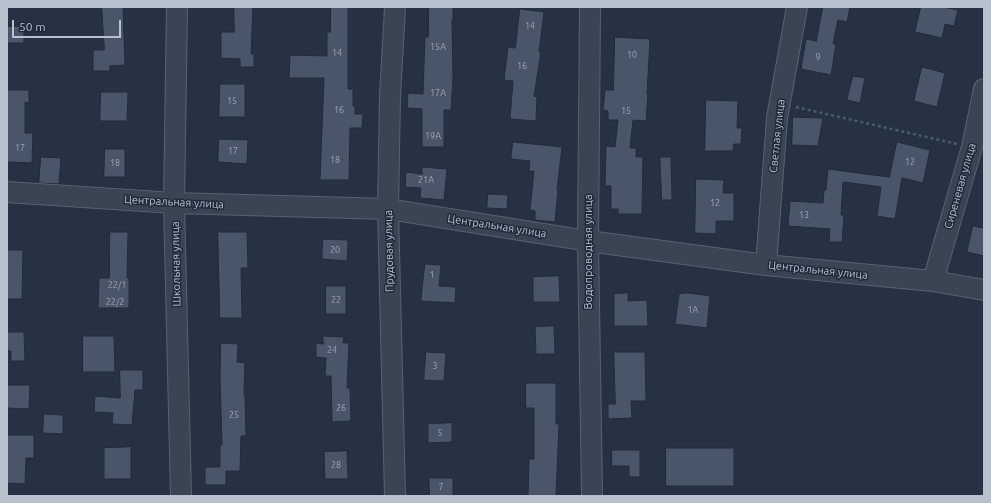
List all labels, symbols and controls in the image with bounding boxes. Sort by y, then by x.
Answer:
scale bar [14,12,123,38]
text: 50 m [19,20,46,33]
house number: 14 [525,21,535,31]
house number: 15А [430,42,446,52]
house number: 14 [332,48,342,58]
house number: 10 [627,50,637,60]
house number: 9 [815,52,821,62]
house number: 16 [517,61,527,71]
house number: 17А [430,88,446,98]
house number: 15 [227,96,237,106]
street label: Светлая улица [767,98,787,174]
house number: 16 [334,105,344,115]
house number: 15 [621,106,631,116]
house number: 19А [425,131,441,141]
street label: Сиреневая улица [941,142,979,230]
house number: 17 [15,143,25,153]
house number: 17 [228,146,238,156]
house number: 18 [330,155,340,165]
house number: 12 [905,157,915,167]
house number: 18 [110,158,120,168]
house number: 21А [418,175,434,185]
street label: Центральная улица [124,193,224,211]
street label: Водопроводная улица [581,194,595,310]
house number: 12 [710,198,720,208]
street label: Прудовая улица [382,210,396,292]
house number: 13 [799,210,809,220]
street label: Центральная улица [447,212,547,240]
street label: Школьная улица [169,221,183,307]
house number: 20 [330,245,340,255]
street label: Центральная улица [768,258,868,282]
house number: 1 [429,270,435,280]
house number: 22/1 [108,280,126,290]
house number: 22 [331,295,341,305]
house number: 22/2 [106,297,124,307]
house number: 1А [688,305,698,315]
house number: 24 [327,345,337,355]
house number: 3 [432,361,438,371]
house number: 26 [336,403,346,413]
house number: 25 [229,410,239,420]
house number: 5 [437,428,443,438]
house number: 28 [331,460,341,470]
house number: 7 [438,482,444,492]

